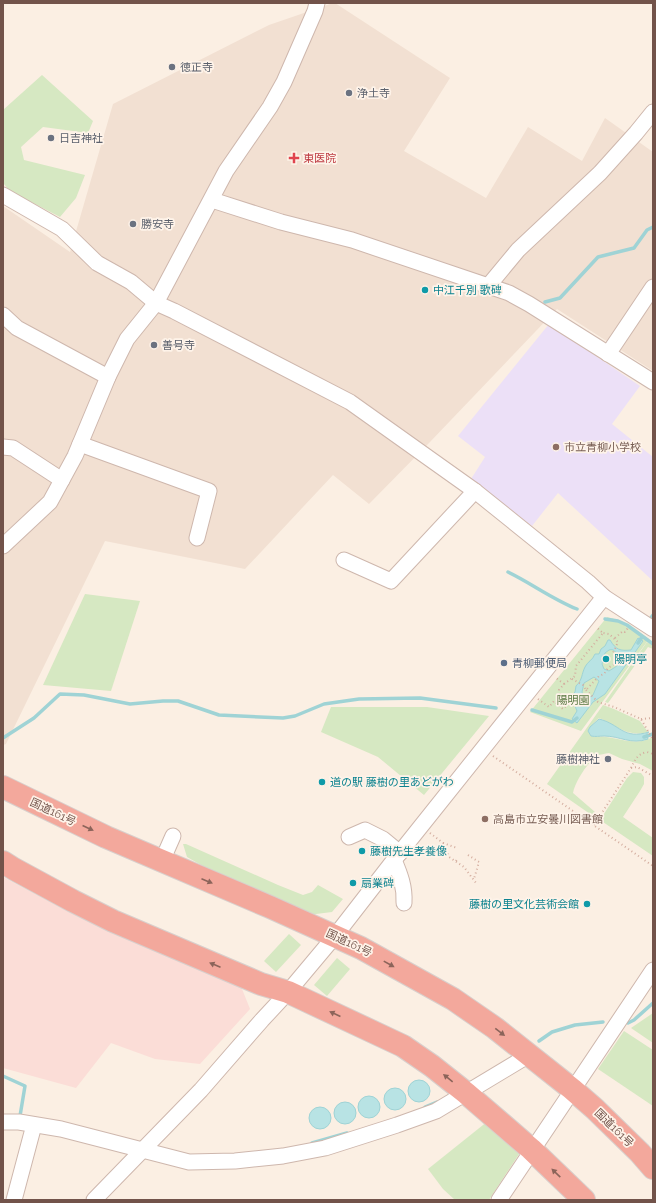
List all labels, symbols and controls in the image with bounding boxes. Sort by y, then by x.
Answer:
place label: 徳正寺 [180,61,213,74]
marker: 徳正寺 [167,62,177,72]
place label: 浄土寺 [357,87,390,100]
marker: 浄土寺 [344,88,354,98]
place label: 日吉神社 [59,132,103,145]
marker: 日吉神社 [46,133,56,143]
marker: 東医院 [288,152,300,164]
place label: 東医院 [303,152,336,165]
place label: 勝安寺 [141,218,174,231]
marker: 勝安寺 [128,219,138,229]
place label: 中江千別 歌碑 [433,284,502,297]
marker: 中江千別 歌碑 [420,285,430,295]
place label: 善号寺 [162,339,195,352]
marker: 善号寺 [149,340,159,350]
place label: 市立青柳小学校 [564,441,641,454]
marker: 市立青柳小学校 [551,442,561,452]
place label: 陽明亭 [614,653,647,666]
marker: 陽明亭 [601,654,611,664]
place label: 青柳郵便局 [512,657,567,670]
marker: 青柳郵便局 [499,658,509,668]
park label: 陽明園 [557,694,590,707]
place label: 藤樹神社 [556,753,600,766]
marker: 藤樹神社 [603,754,613,764]
place label: 道の駅 藤樹の里あどがわ [330,776,454,789]
marker: 道の駅 藤樹の里あどがわ [317,777,327,787]
street label: 国道161号 [28,796,78,828]
place label: 高島市立安曇川図書館 [493,813,603,826]
marker: 高島市立安曇川図書館 [480,814,490,824]
one-way arrow [83,825,94,831]
place label: 藤樹先生孝養像 [370,845,447,858]
marker: 藤樹先生孝養像 [357,846,367,856]
place label: 扇業碑 [361,877,394,890]
one-way arrow [202,878,214,884]
marker: 扇業碑 [348,878,358,888]
place label: 藤樹の里文化芸術会館 [469,898,579,911]
marker: 藤樹の里文化芸術会館 [582,899,592,909]
street label: 国道161号 [324,927,374,959]
one-way arrow [383,960,395,967]
one-way arrow [209,961,221,967]
one-way arrow [330,1011,341,1017]
one-way arrow [494,1028,505,1036]
one-way arrow [442,1074,453,1083]
street label: 国道161号 [592,1106,636,1150]
one-way arrow [551,1168,561,1178]

